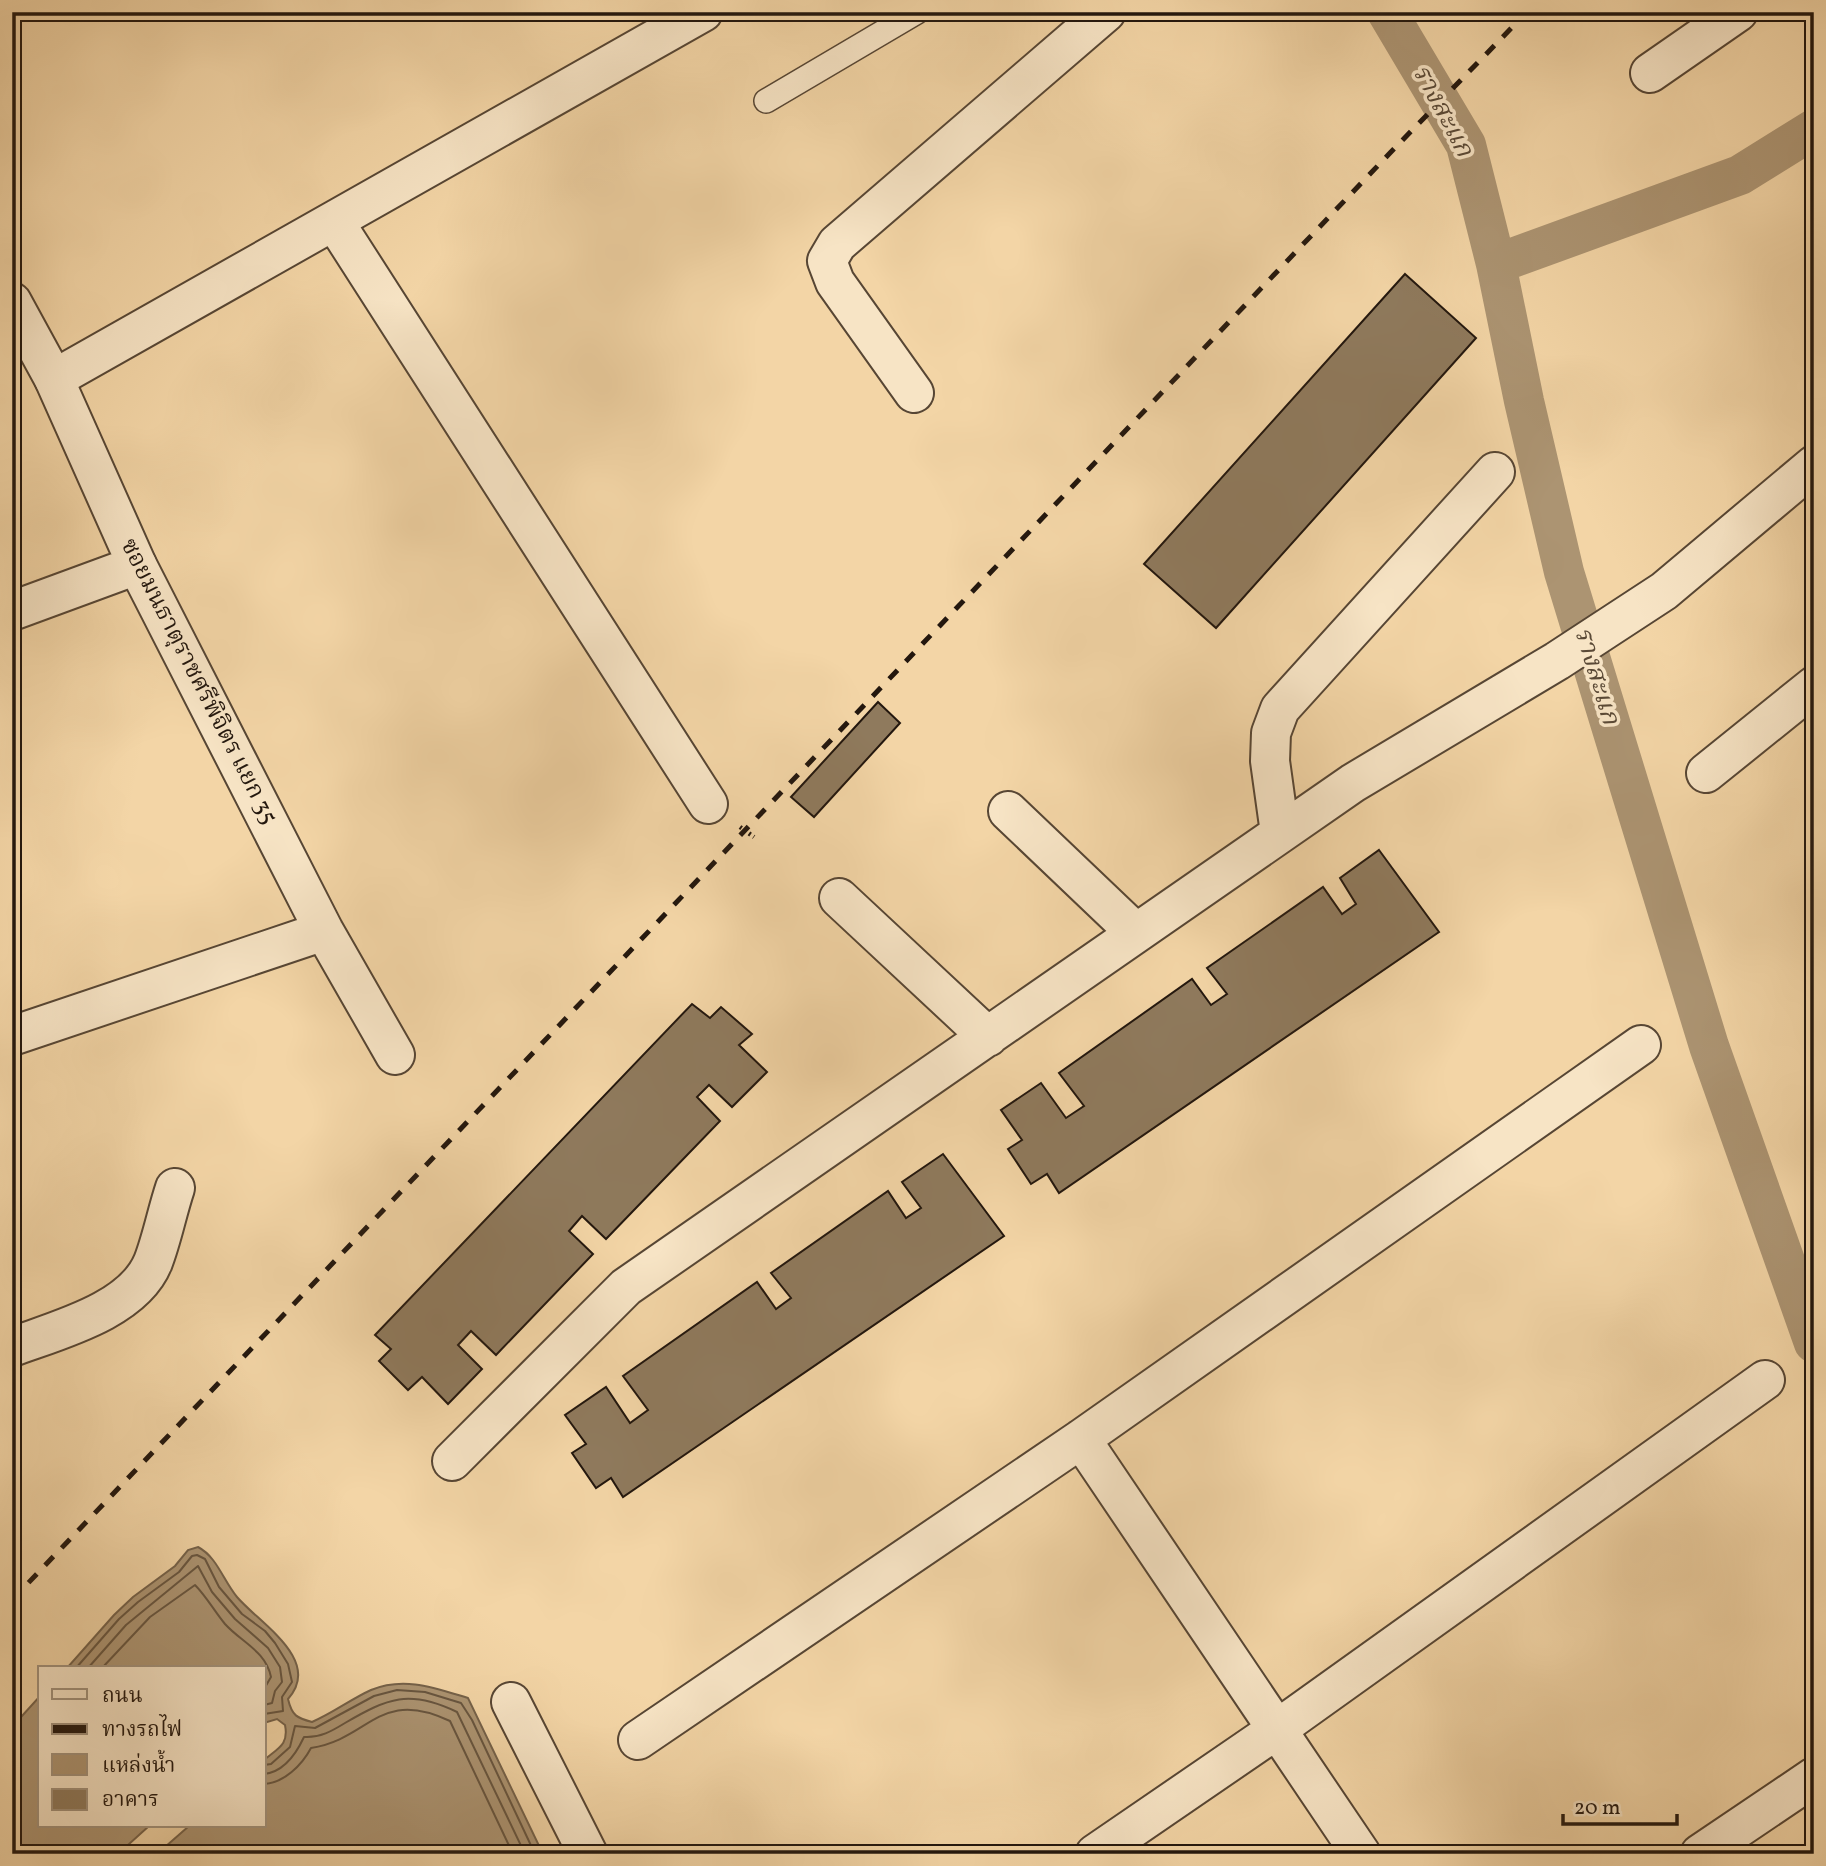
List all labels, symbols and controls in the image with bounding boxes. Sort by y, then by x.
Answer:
water label: รางสะแก [1403,58,1482,165]
street label: ซอยมนธาตุราชศรีพิจิตร แยก 35 [111,533,285,831]
water label: รางสะแก [1564,623,1628,730]
legend [38,1666,266,1828]
text: ถนน [102,1682,143,1711]
text: ทางรถไฟ [102,1714,182,1745]
text: แหล่งน้ำ [102,1749,175,1781]
scale bar [1563,1782,1677,1826]
text: อาคาร [102,1786,159,1815]
text: 20 m [1574,1794,1620,1823]

